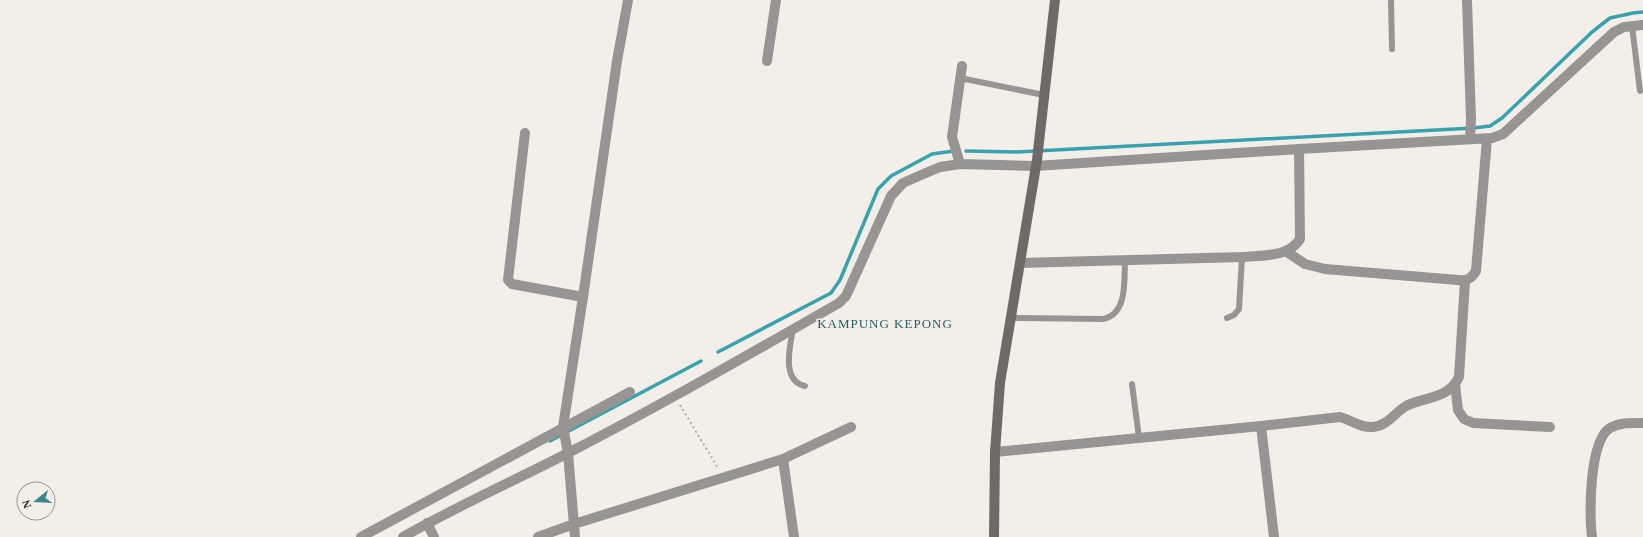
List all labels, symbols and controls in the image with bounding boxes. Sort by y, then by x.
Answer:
district label: KAMPUNG KEPONG [817,316,953,331]
north arrow [16,481,56,521]
text: N [20,498,33,510]

